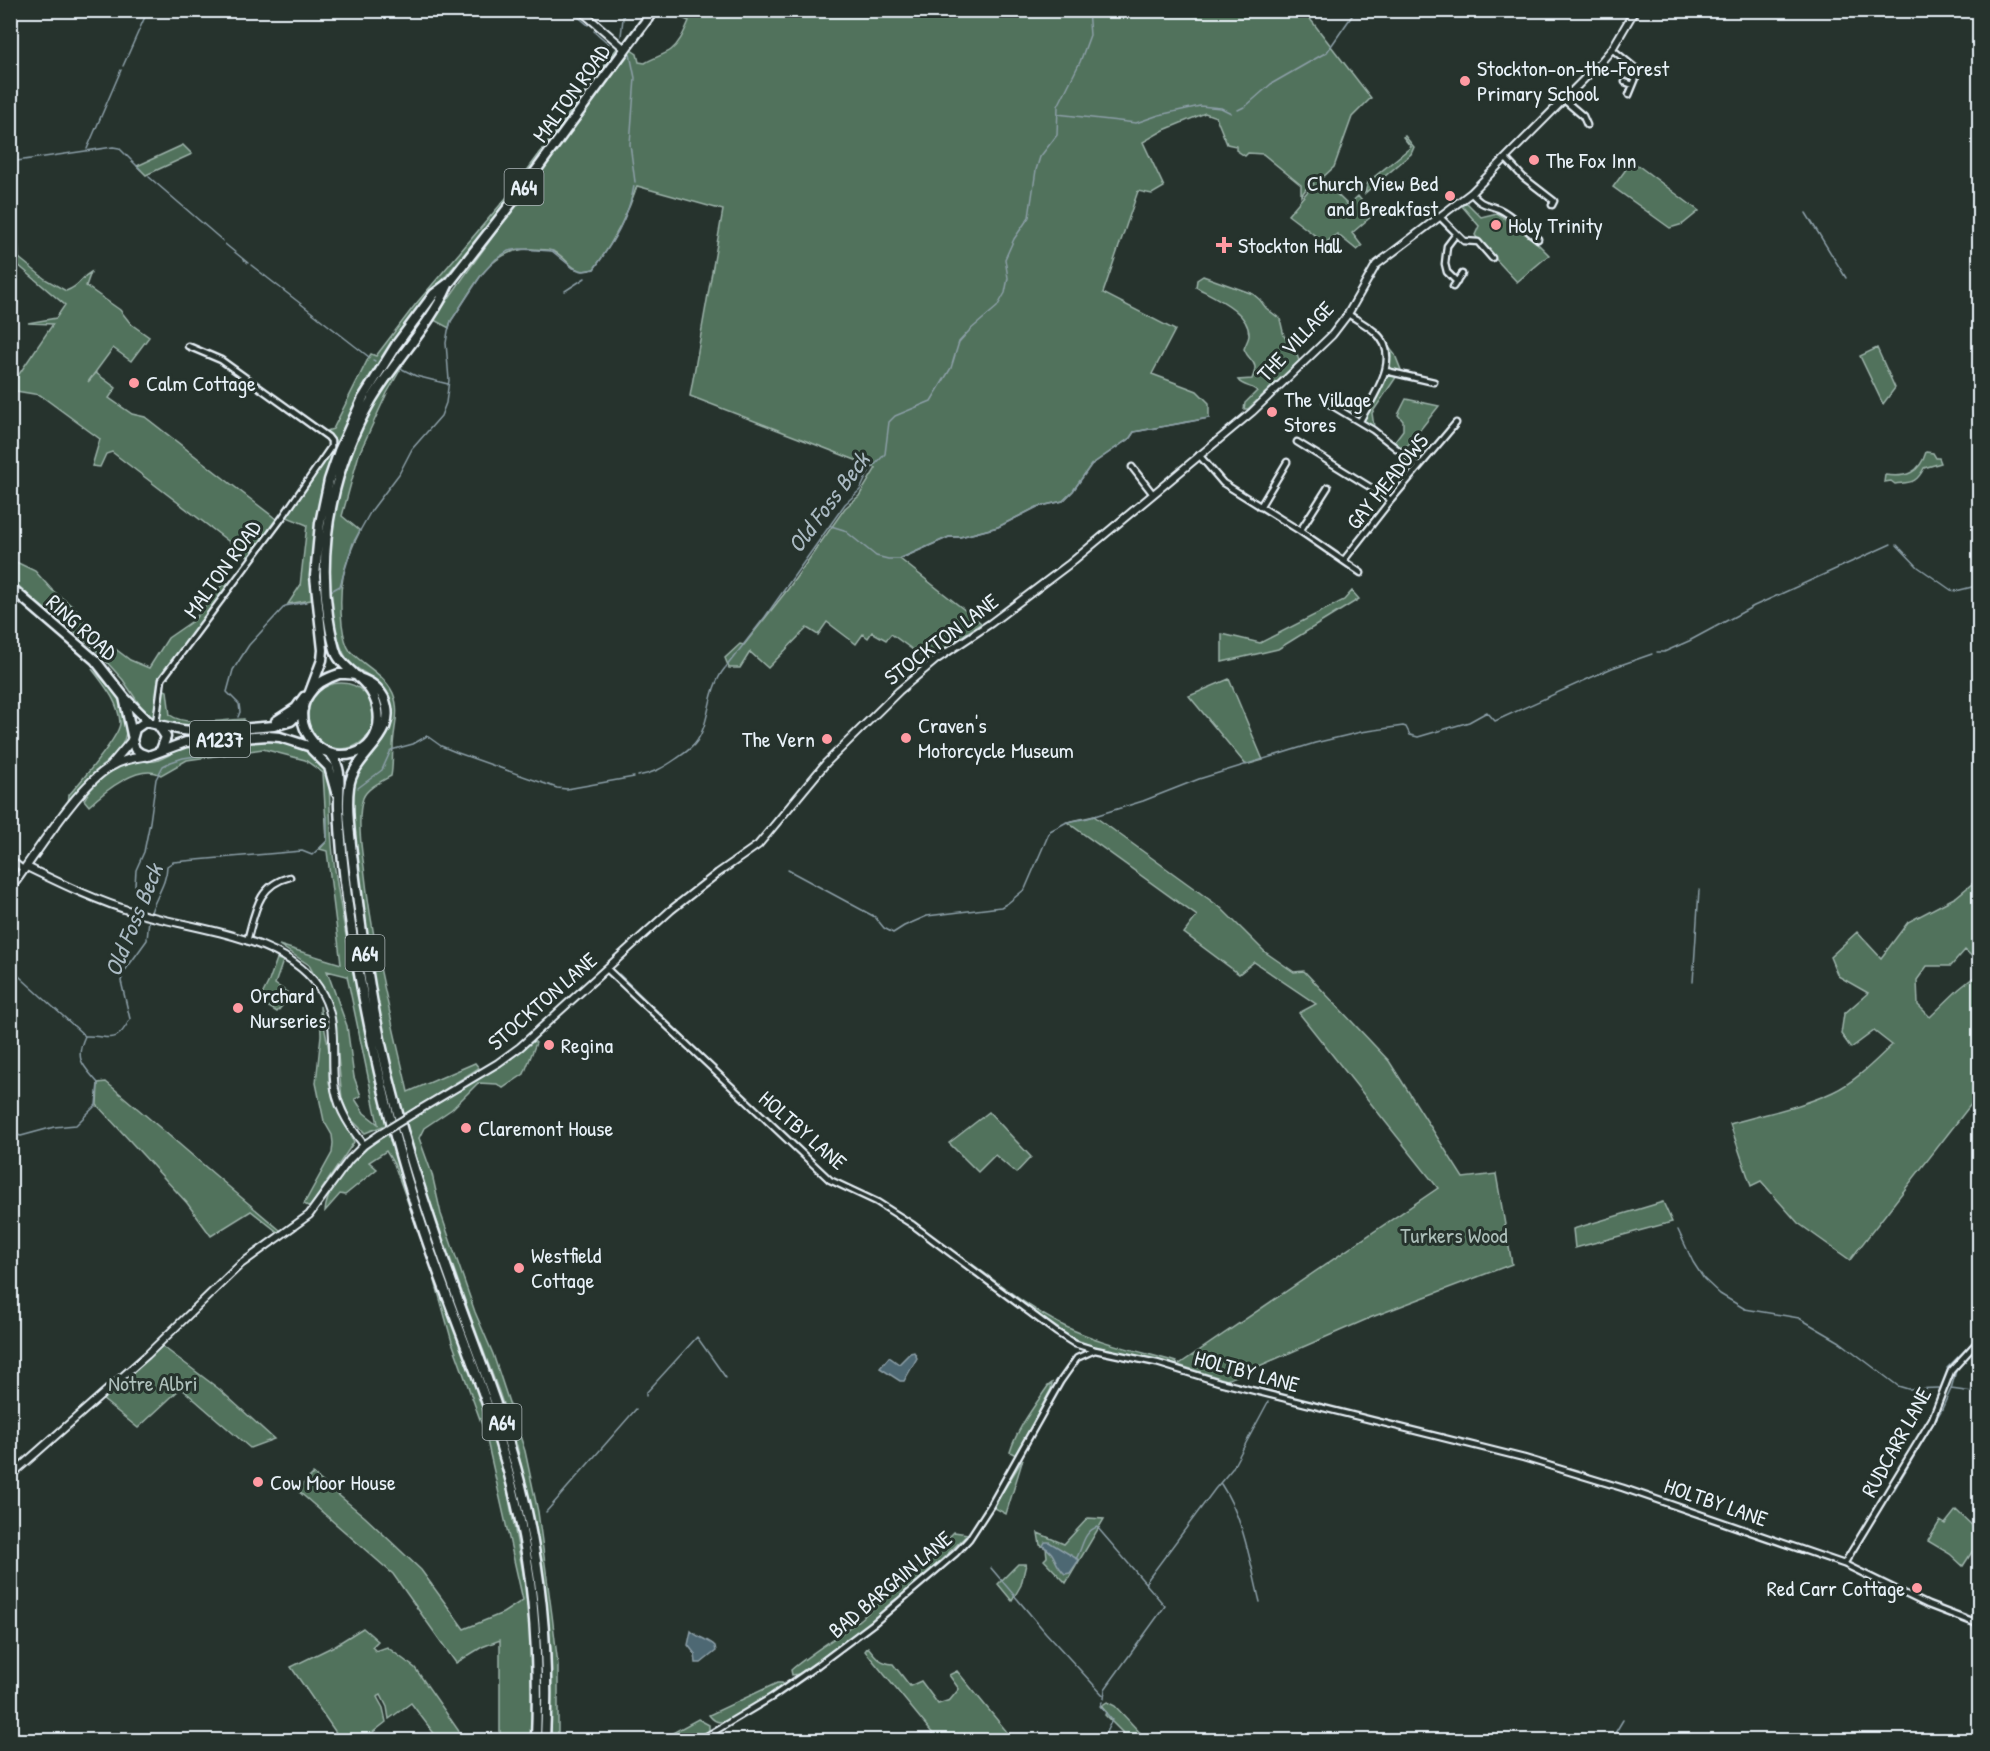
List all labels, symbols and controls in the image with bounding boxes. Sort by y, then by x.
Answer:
street label: MALTON ROAD [525,37,617,148]
place label: Stockton-on-the-Forest Primary School [1477,53,1669,108]
marker: Stockton-on-the-Forest Primary School [1458,74,1472,88]
place label: The Fox Inn [1546,145,1636,175]
marker: The Fox Inn [1527,153,1541,167]
place label: Church View Bed and Breakfast [1307,168,1438,223]
road number: A64 [504,169,544,205]
marker: Church View Bed and Breakfast [1443,189,1457,203]
place label: Holy Trinity [1508,210,1603,240]
marker: Holy Trinity [1489,218,1503,232]
place label: Stockton Hall [1238,230,1343,260]
marker: Stockton Hall [1215,236,1233,254]
street label: THE VILLAGE [1250,294,1340,388]
place label: Calm Cottage [146,368,256,398]
marker: Calm Cottage [127,376,141,390]
place label: The Village Stores [1284,384,1372,439]
marker: The Village Stores [1265,405,1279,419]
street label: GAY MEADOWS [1339,426,1435,536]
water label: Old Foss Beck [780,444,878,559]
street label: MALTON ROAD [176,513,268,624]
street label: STOCKTON LANE [878,586,1004,692]
street label: RING ROAD [40,587,124,667]
place label: Craven's Motorcycle Museum [918,710,1074,765]
road number: A1237 [190,721,250,757]
place label: The Vern [742,724,815,754]
marker: Craven's Motorcycle Museum [899,731,913,745]
marker: The Vern [820,732,834,746]
water label: Old Foss Beck [96,857,171,981]
road number: A64 [346,935,385,971]
street label: STOCKTON LANE [481,945,603,1057]
place label: Orchard Nurseries [250,980,327,1035]
marker: Orchard Nurseries [231,1001,245,1015]
place label: Regina [561,1030,613,1060]
marker: Regina [542,1038,556,1052]
street label: HOLTBY LANE [753,1083,854,1177]
place label: Claremont House [478,1113,614,1143]
marker: Claremont House [459,1121,473,1135]
park label: Turkers Wood [1400,1220,1508,1250]
place label: Westfield Cottage [531,1240,602,1295]
marker: Westfield Cottage [512,1261,526,1275]
street label: HOLTBY LANE [1191,1343,1303,1399]
park label: Notre Albri [108,1368,198,1398]
street label: RUDCARR LANE [1854,1382,1939,1502]
road number: A64 [482,1404,522,1440]
place label: Cow Moor House [270,1467,396,1497]
street label: HOLTBY LANE [1660,1470,1772,1534]
marker: Cow Moor House [251,1475,265,1489]
street label: BAD BARGAIN LANE [822,1523,958,1645]
place label: Red Carr Cottage [1767,1573,1905,1603]
marker: Red Carr Cottage [1910,1581,1924,1595]

